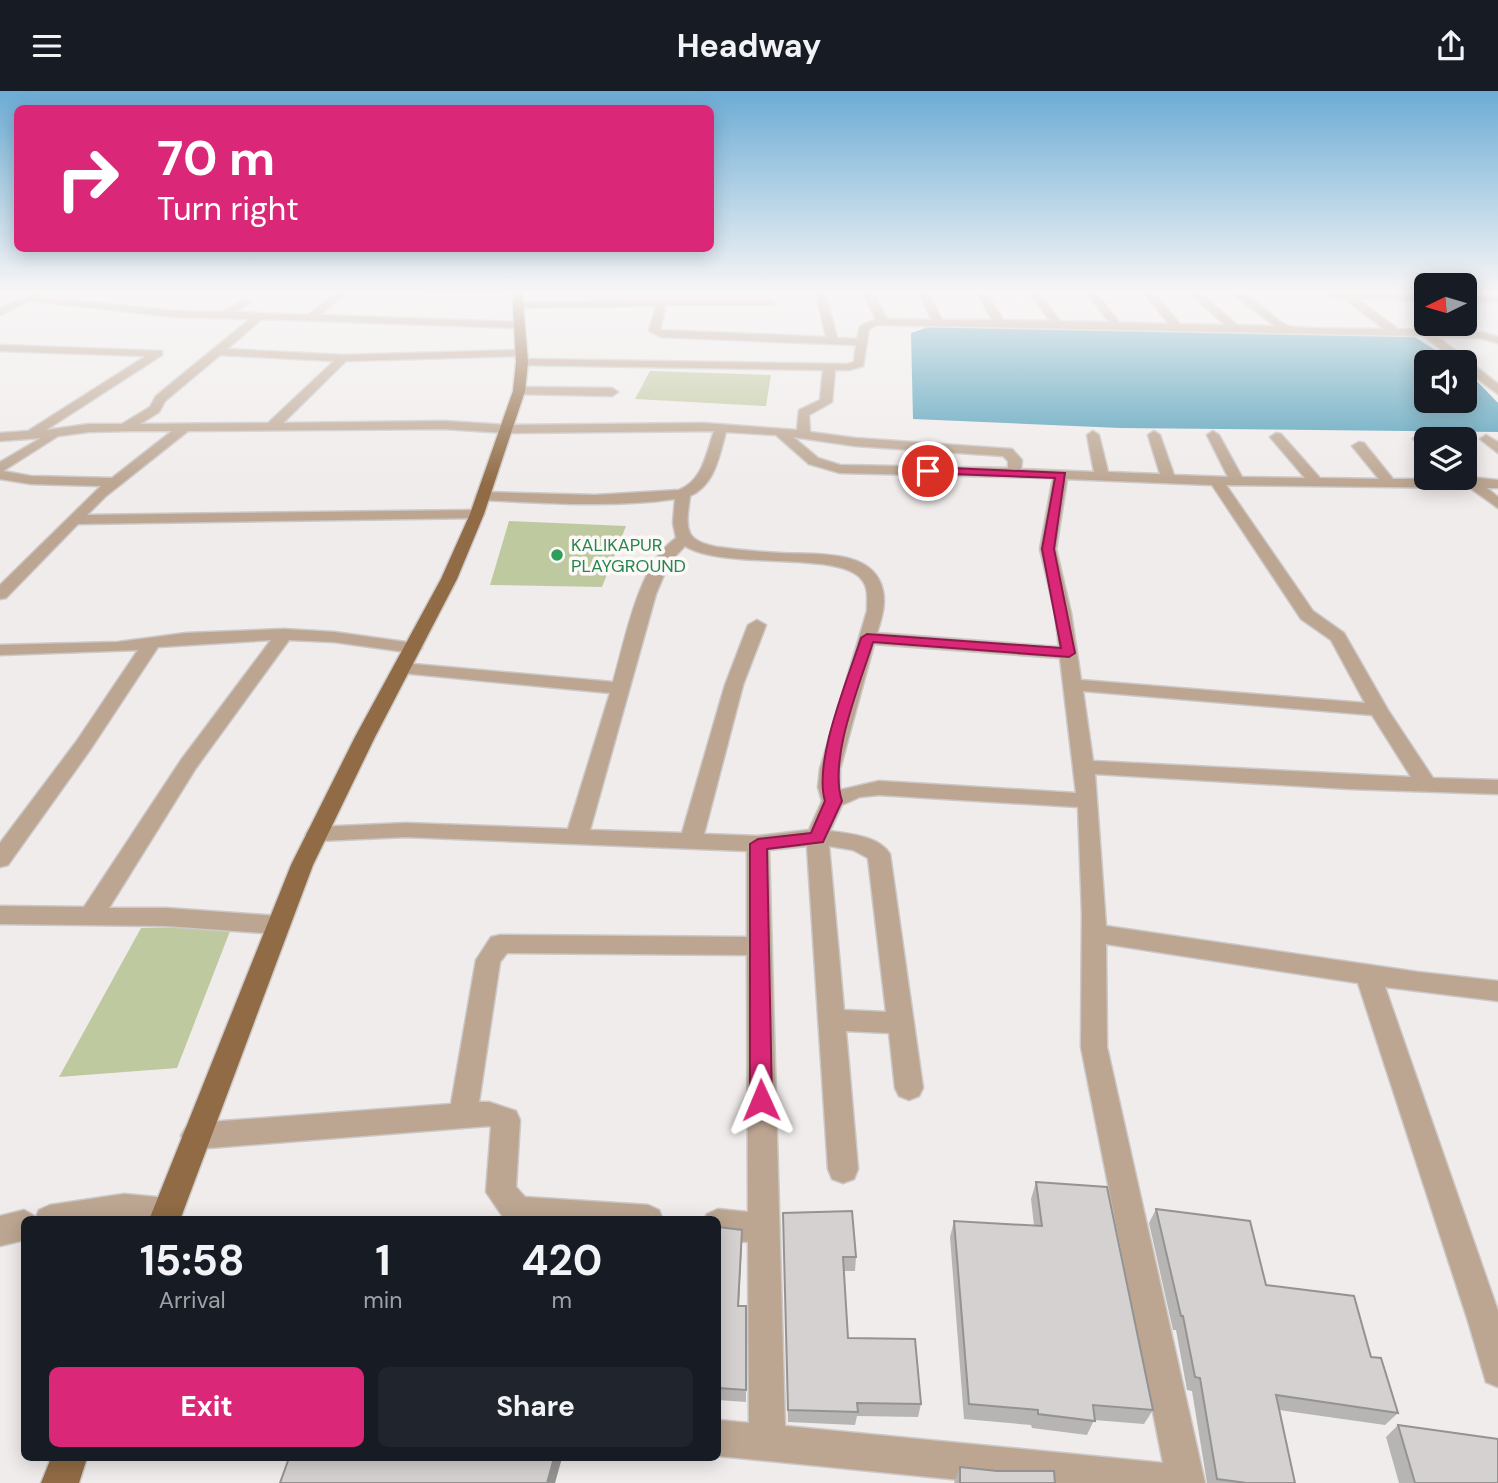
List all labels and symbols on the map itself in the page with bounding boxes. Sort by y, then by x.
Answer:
north arrow [1414,273,1477,336]
pin [898,441,958,501]
place label: KALIKAPUR PLAYGROUND [571,533,686,578]
marker: KALIKAPUR PLAYGROUND [549,547,565,563]
position arrow [724,1063,798,1137]

